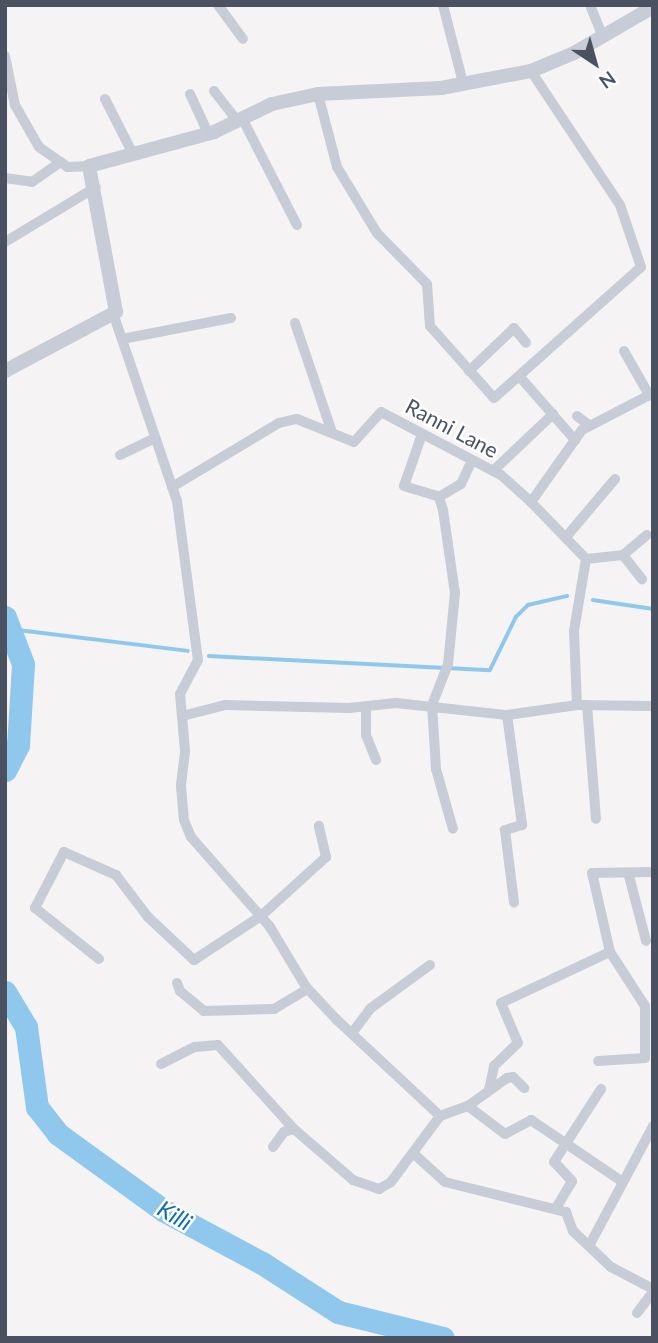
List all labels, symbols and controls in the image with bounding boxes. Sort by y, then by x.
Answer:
north arrow [560,28,630,98]
text: N [595,67,620,94]
street label: Ranni Lane [401,393,503,463]
water label: Killi [153,1194,197,1236]

